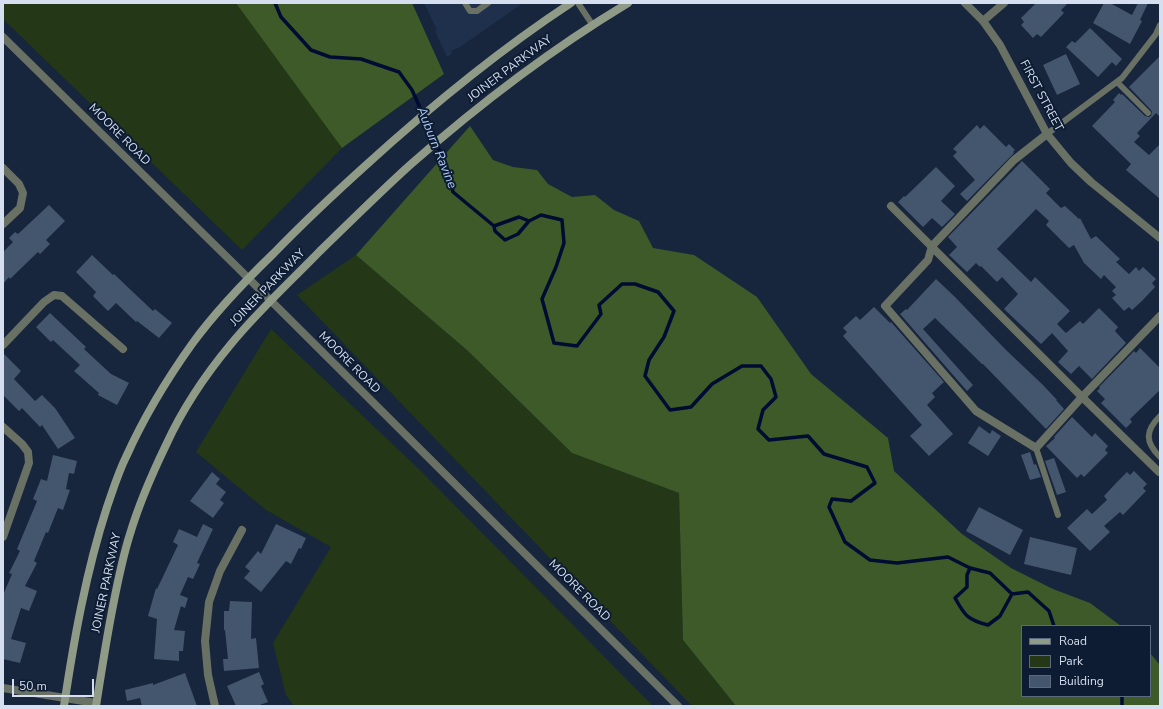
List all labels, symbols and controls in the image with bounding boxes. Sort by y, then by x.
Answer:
street label: JOINER PARKWAY [465,33,555,105]
street label: FIRST STREET [1016,58,1066,134]
street label: MOORE ROAD [85,101,153,169]
water label: Auburn Ravine [413,105,459,191]
street label: JOINER PARKWAY [228,246,308,330]
street label: MOORE ROAD [315,329,383,397]
street label: JOINER PARKWAY [89,532,125,634]
street label: MOORE ROAD [545,557,613,625]
legend [1021,625,1151,697]
text: Road [1059,633,1087,649]
text: Park [1059,653,1083,669]
scale bar [14,671,96,697]
text: Building [1059,673,1104,689]
text: 50 m [19,678,47,694]

